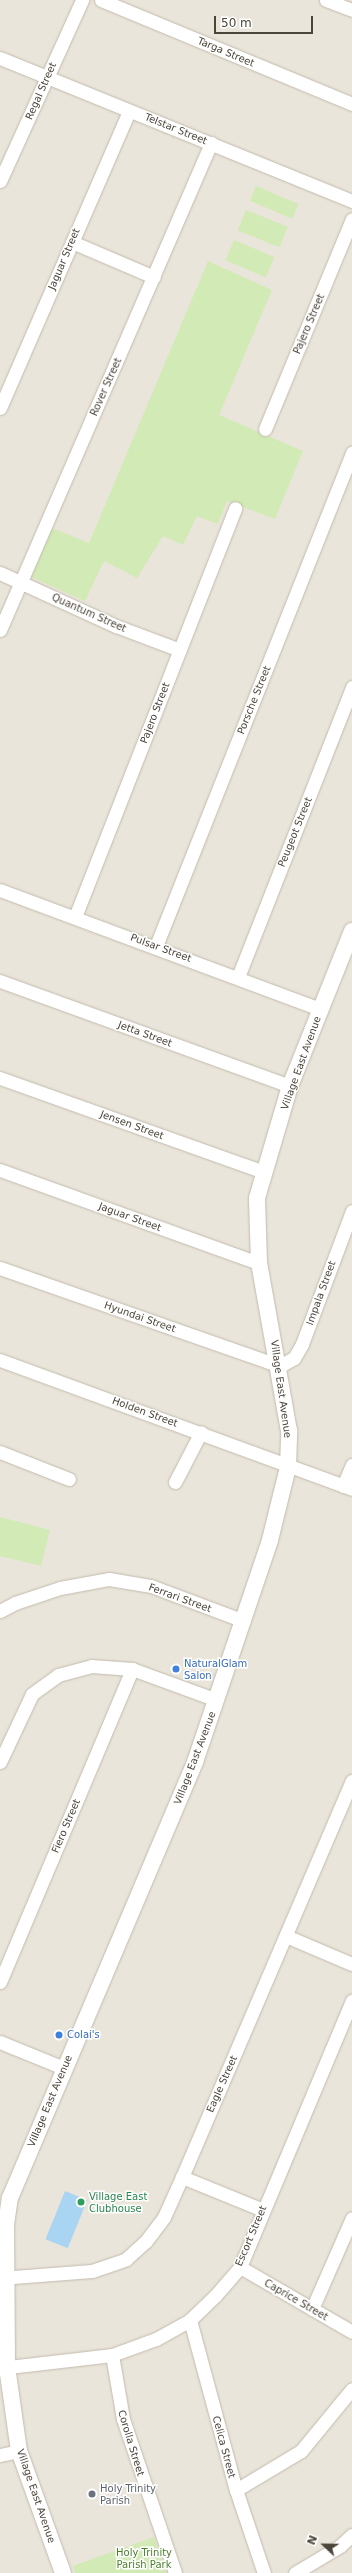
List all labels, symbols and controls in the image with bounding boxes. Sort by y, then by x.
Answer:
scale bar [216,8,315,34]
text: 50 m [221,16,252,30]
street label: Targa Street [196,35,256,69]
street label: Regal Street [23,60,59,122]
street label: Telstar Street [143,111,209,147]
street label: Jaguar Street [46,226,82,292]
street label: Pajero Street [291,292,327,356]
street label: Rover Street [88,356,124,418]
street label: Quantum Street [50,591,128,635]
street label: Porsche Street [235,664,273,736]
street label: Pajero Street [138,681,172,745]
street label: Peugeot Street [276,795,314,869]
street label: Pulsar Street [129,931,193,965]
street label: Village East Avenue [278,1015,324,1111]
street label: Jetta Street [116,1019,174,1049]
street label: Jensen Street [99,1108,165,1142]
street label: Jaguar Street [97,1200,163,1234]
street label: Impala Street [304,1259,338,1327]
street label: Hyundai Street [103,1299,177,1335]
street label: Village East Avenue [268,1339,294,1439]
street label: Holden Street [111,1395,179,1429]
street label: Ferrari Street [147,1581,213,1615]
place label: NaturalGlam Salon [184,1657,247,1680]
marker: NaturalGlam Salon [171,1664,181,1674]
street label: Village East Avenue [172,1710,218,1806]
street label: Fiero Street [49,1797,83,1855]
place label: Colai's [67,2029,100,2041]
marker: Colai's [54,2030,64,2040]
street label: Village East Avenue [25,2053,75,2149]
street label: Eagle Street [204,2054,240,2114]
place label: Village East Clubhouse [89,2190,147,2214]
marker: Village East Clubhouse [76,2197,86,2207]
street label: Escort Street [233,2204,269,2268]
street label: Caprice Street [262,2277,330,2323]
street label: Corolla Street [115,2409,147,2477]
street label: Celica Street [210,2415,238,2479]
street label: Village East Avenue [14,2447,58,2545]
place label: Holy Trinity Parish [100,2482,156,2506]
marker: Holy Trinity Parish [87,2489,97,2499]
north arrow [304,2525,344,2565]
text: N [305,2534,320,2547]
park label: Holy Trinity Parish Park [116,2546,172,2570]

